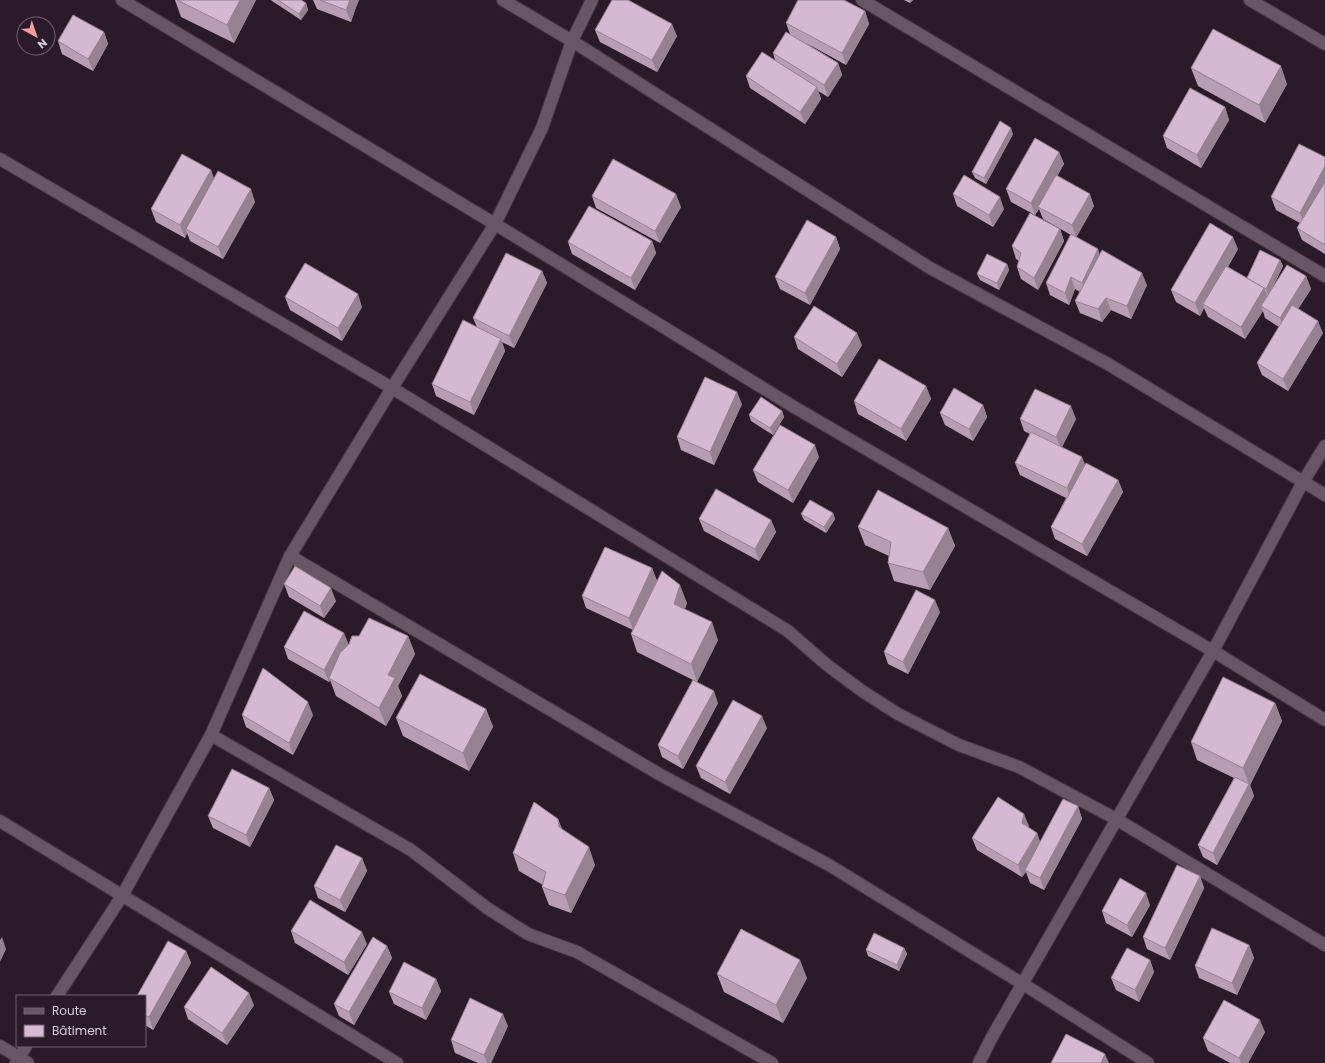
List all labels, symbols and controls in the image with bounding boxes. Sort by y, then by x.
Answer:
north arrow [16,16,56,56]
text: N [34,35,51,52]
legend [16,995,146,1047]
text: Route [52,1002,86,1019]
text: Bâtiment [52,1022,107,1039]

